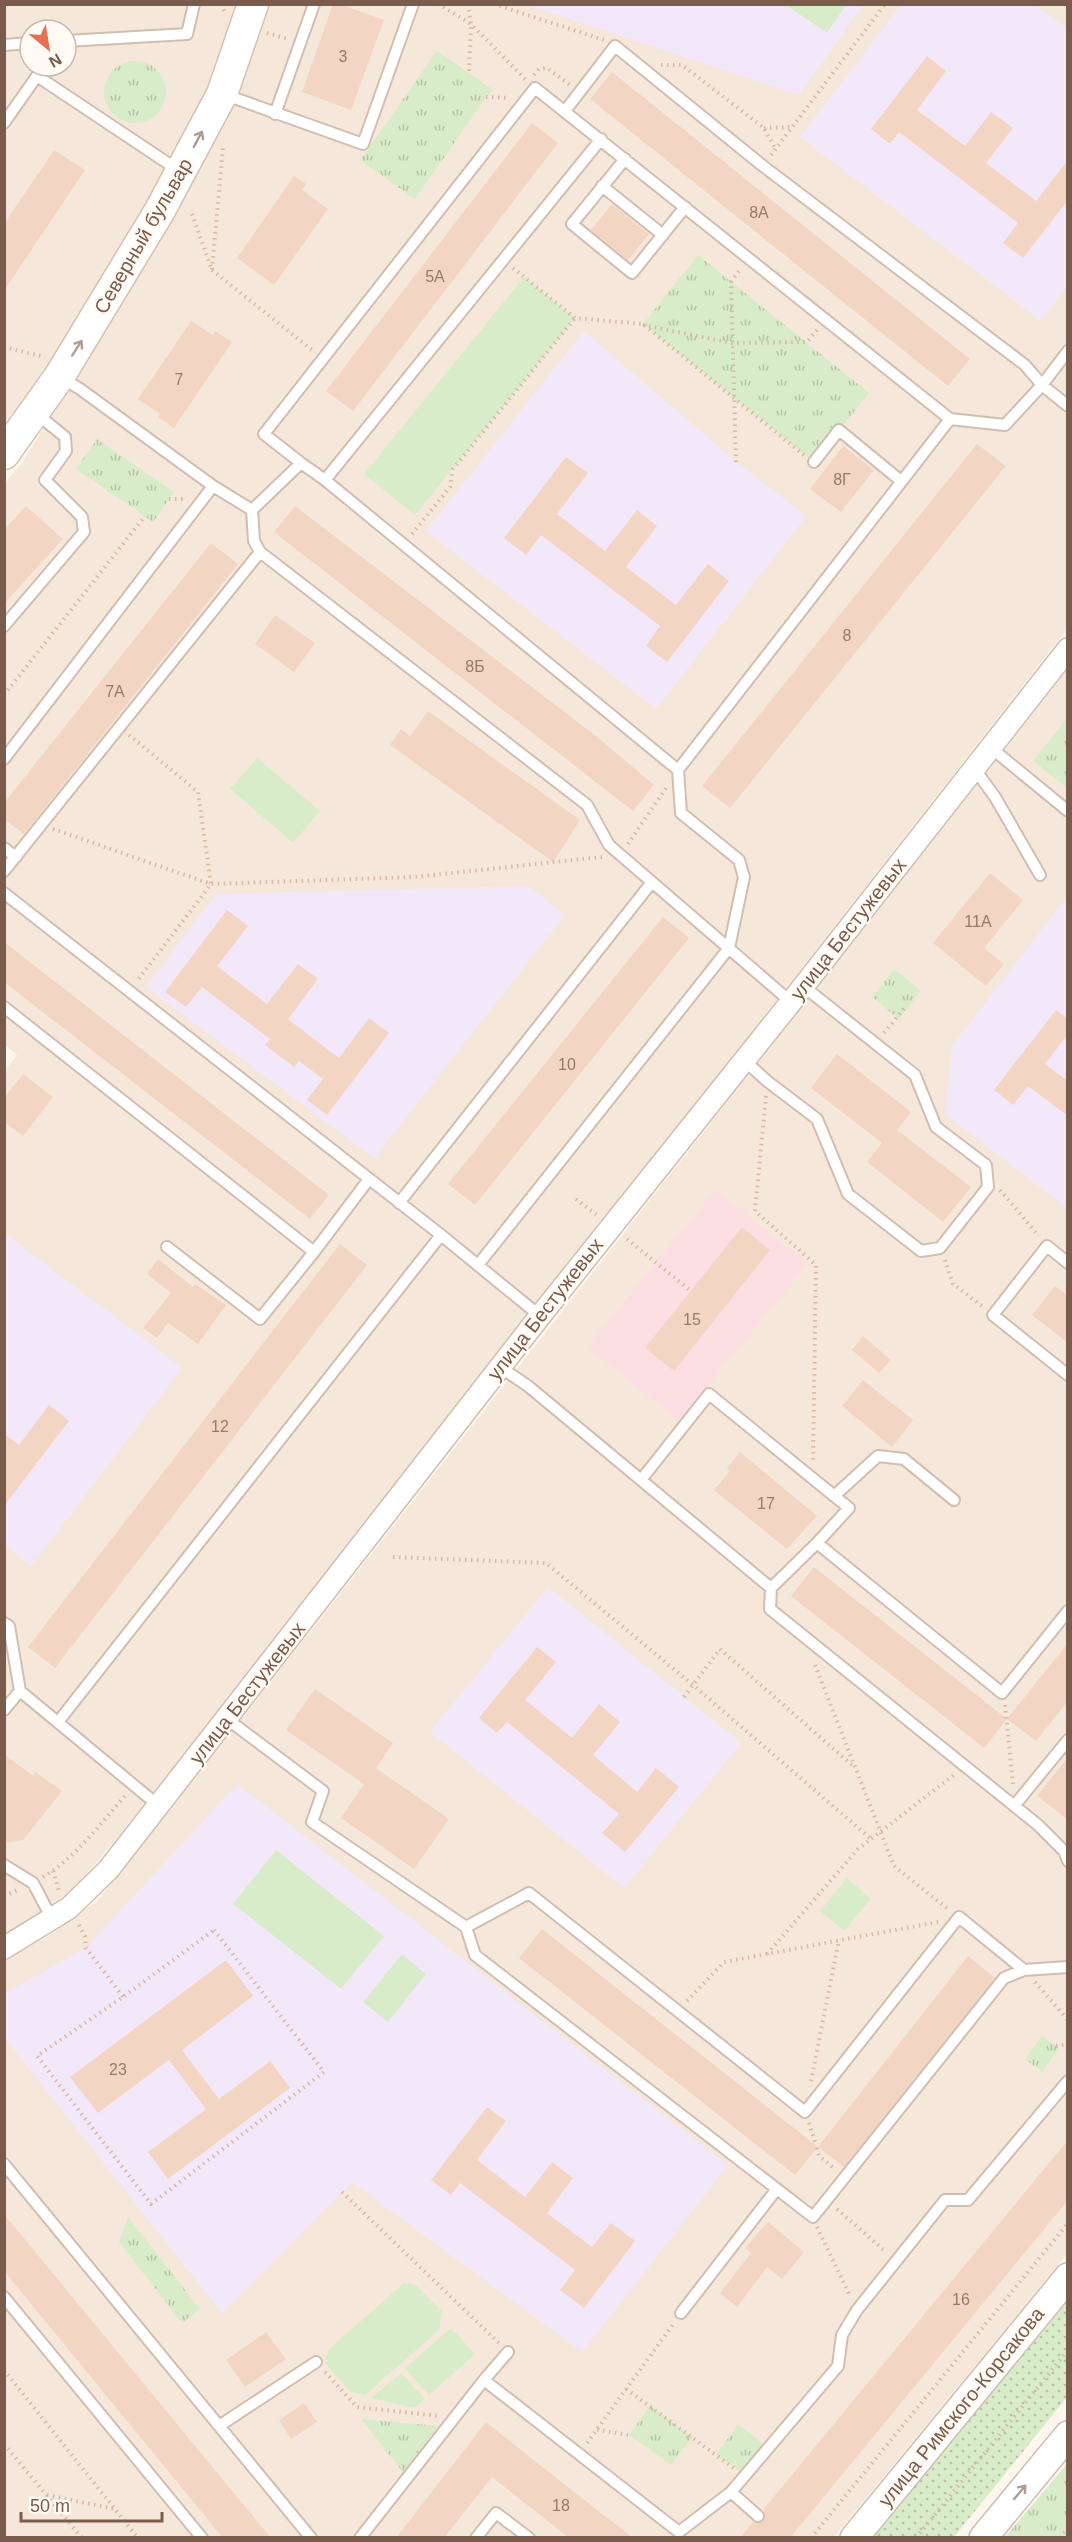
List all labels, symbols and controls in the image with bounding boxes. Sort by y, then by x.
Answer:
north arrow [18,18,78,78]
house number: 3 [339,48,348,65]
text: N [46,50,65,71]
one-way arrow [193,130,204,148]
street label: Северный бульвар [90,154,196,318]
house number: 8А [749,204,769,221]
house number: 5А [425,268,445,285]
one-way arrow [71,340,83,357]
house number: 7 [175,371,184,388]
house number: 8Г [833,471,851,488]
house number: 8 [843,627,852,644]
house number: 8Б [465,658,485,675]
house number: 7А [105,683,125,700]
street label: улица Бестужевых [786,854,910,1004]
house number: 11А [964,913,992,930]
house number: 10 [558,1056,576,1073]
street label: улица Бестужевых [483,1234,607,1384]
house number: 15 [683,1311,701,1328]
house number: 12 [211,1418,229,1435]
house number: 17 [757,1495,775,1512]
street label: улица Бестужевых [185,1618,309,1768]
house number: 23 [109,2061,127,2078]
house number: 16 [952,2291,970,2308]
street label: улица Римского-Корсакова [874,2302,1049,2511]
scale bar [21,2485,162,2523]
one-way arrow [1013,2485,1026,2501]
text: 50 m [30,2496,70,2516]
house number: 18 [552,2497,570,2514]

